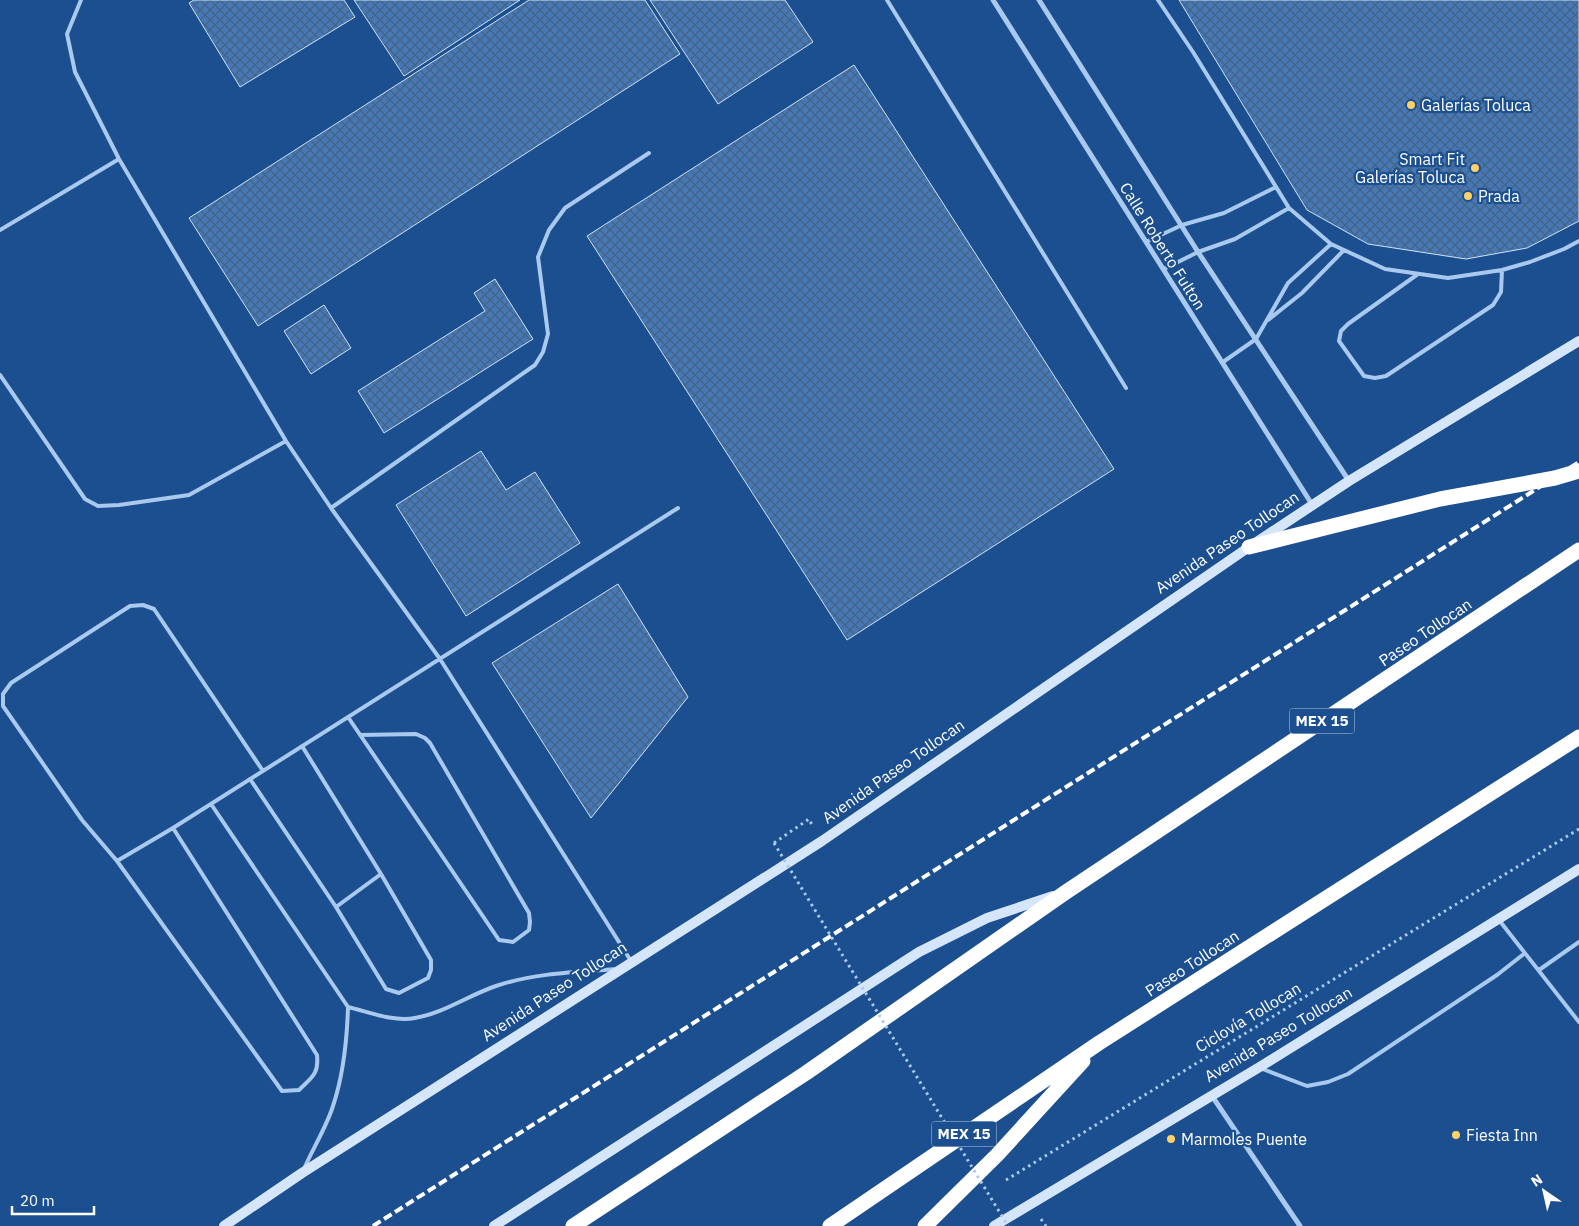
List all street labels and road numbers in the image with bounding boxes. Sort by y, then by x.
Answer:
street label: Calle Roberto Fulton [1116,179,1210,313]
street label: Avenida Paseo Tollocan [1151,486,1303,598]
street label: Paseo Tollocan [1375,594,1475,670]
road number: MEX 15 [1290,708,1354,734]
street label: Avenida Paseo Tollocan [818,714,968,828]
street label: Paseo Tollocan [1141,925,1243,1001]
street label: Avenida Paseo Tollocan [478,937,630,1045]
street label: Ciclovía Tollocan [1192,978,1304,1056]
street label: Avenida Paseo Tollocan [1200,982,1356,1086]
road number: MEX 15 [932,1122,996,1146]

